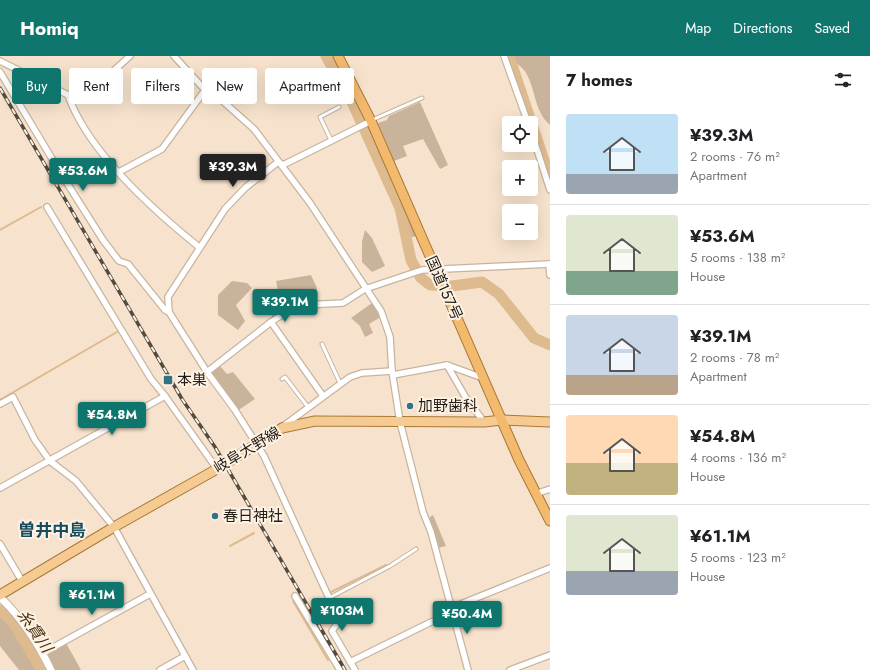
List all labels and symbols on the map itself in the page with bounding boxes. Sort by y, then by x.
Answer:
pin: ¥39.3M [200,154,266,188]
pin: ¥53.6M [50,158,116,192]
street label: 国道157号 [420,252,468,324]
pin: ¥39.1M [252,289,318,323]
place label: 本巣 [177,369,207,391]
marker: 本巣 [162,374,174,386]
place label: 加野歯科 [418,395,478,417]
marker: 加野歯科 [405,401,415,411]
pin: ¥54.8M [79,402,145,436]
street label: 岐阜大野線 [209,421,285,479]
place label: 春日神社 [223,505,283,527]
marker: 春日神社 [210,511,220,521]
district label: 曽井中島 [18,518,86,542]
pin: ¥61.1M [59,582,125,616]
pin: ¥103M [314,598,370,632]
pin: ¥50.4M [434,601,500,635]
water label: 糸貫川 [12,605,59,659]

